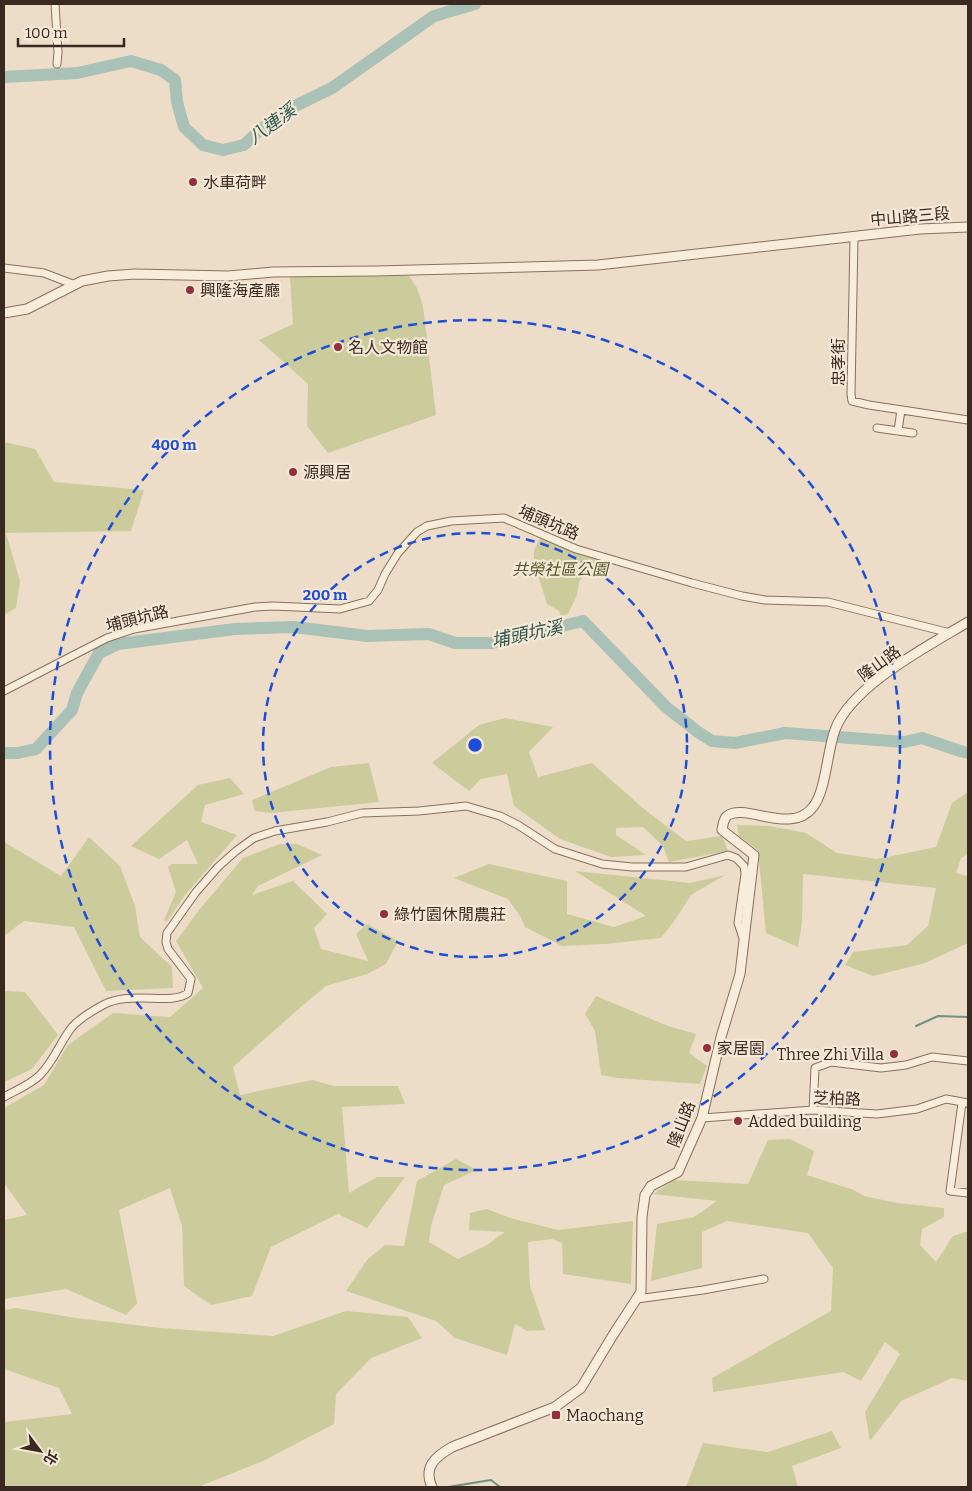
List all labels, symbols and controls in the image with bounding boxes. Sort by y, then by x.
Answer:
scale bar [18,15,124,47]
text: 100 m [25,24,68,42]
water label: 八連溪 [244,97,303,149]
place label: 水車荷畔 [203,173,267,192]
marker: 水車荷畔 [187,176,199,188]
street label: 中山路三段 [869,204,951,229]
place label: 興隆海產廳 [200,281,280,300]
marker: 興隆海產廳 [184,284,196,296]
place label: 名人文物館 [348,338,428,357]
street label: 忠孝街 [829,338,848,386]
marker: 名人文物館 [332,341,344,353]
text: 400 m [151,436,197,454]
place label: 源興居 [303,463,351,482]
marker: 源興居 [287,466,299,478]
street label: 埔頭坑路 [516,501,582,544]
park label: 共榮社區公園 [512,560,610,579]
text: 200 m [303,586,348,604]
street label: 埔頭坑路 [104,602,170,635]
water label: 埔頭坑溪 [489,615,567,652]
street label: 隆山路 [854,642,904,685]
centre of rings [466,736,484,754]
place label: 綠竹園休閒農莊 [394,905,506,924]
marker: 綠竹園休閒農莊 [378,908,390,920]
place label: 家居園 [717,1039,765,1058]
marker: 家居園 [701,1042,713,1054]
place label: Three Zhi Villa [777,1045,884,1064]
marker: Three Zhi Villa [888,1048,900,1060]
street label: 芝柏路 [813,1088,861,1109]
street label: 隆山路 [664,1098,699,1150]
place label: Added building [748,1112,861,1131]
marker: Added building [732,1115,744,1127]
place label: Maochang [566,1406,644,1425]
marker: Maochang [550,1409,562,1421]
north arrow [15,1426,65,1476]
text: 北 [40,1447,62,1468]

